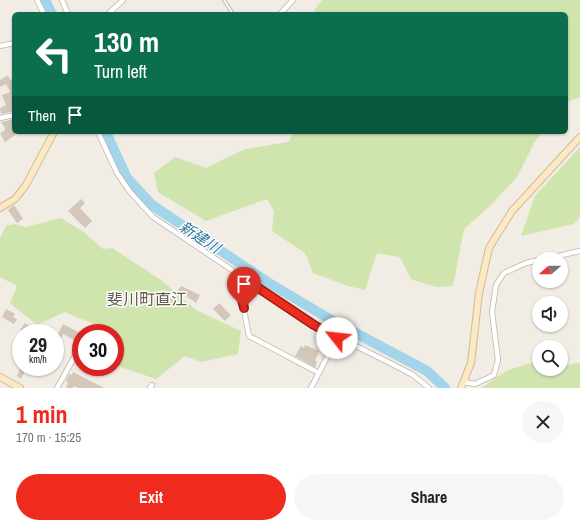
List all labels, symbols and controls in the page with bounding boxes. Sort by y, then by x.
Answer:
text: 130 m [94,23,159,61]
icon: left [28,28,80,80]
text: Turn left [94,59,147,84]
icon: arrive [64,104,86,126]
text: Then [28,105,56,126]
water label: 新建川 [175,216,226,259]
north arrow [532,252,568,288]
map controls [532,252,568,376]
pin [227,267,261,308]
icon: arrive [233,273,255,295]
district label: 斐川町直江 [107,288,187,310]
button: sound [532,296,568,332]
position arrow [316,317,358,359]
speed limit sign: 30 [72,324,124,376]
text: 29 [29,331,47,358]
button: search [532,340,568,376]
text: km/h [29,353,47,366]
text: 1 min [16,398,67,430]
button: close [522,401,564,443]
text: 170 m · 15:25 [16,429,81,446]
button: Exit [16,474,286,520]
button: Share [294,474,564,520]

